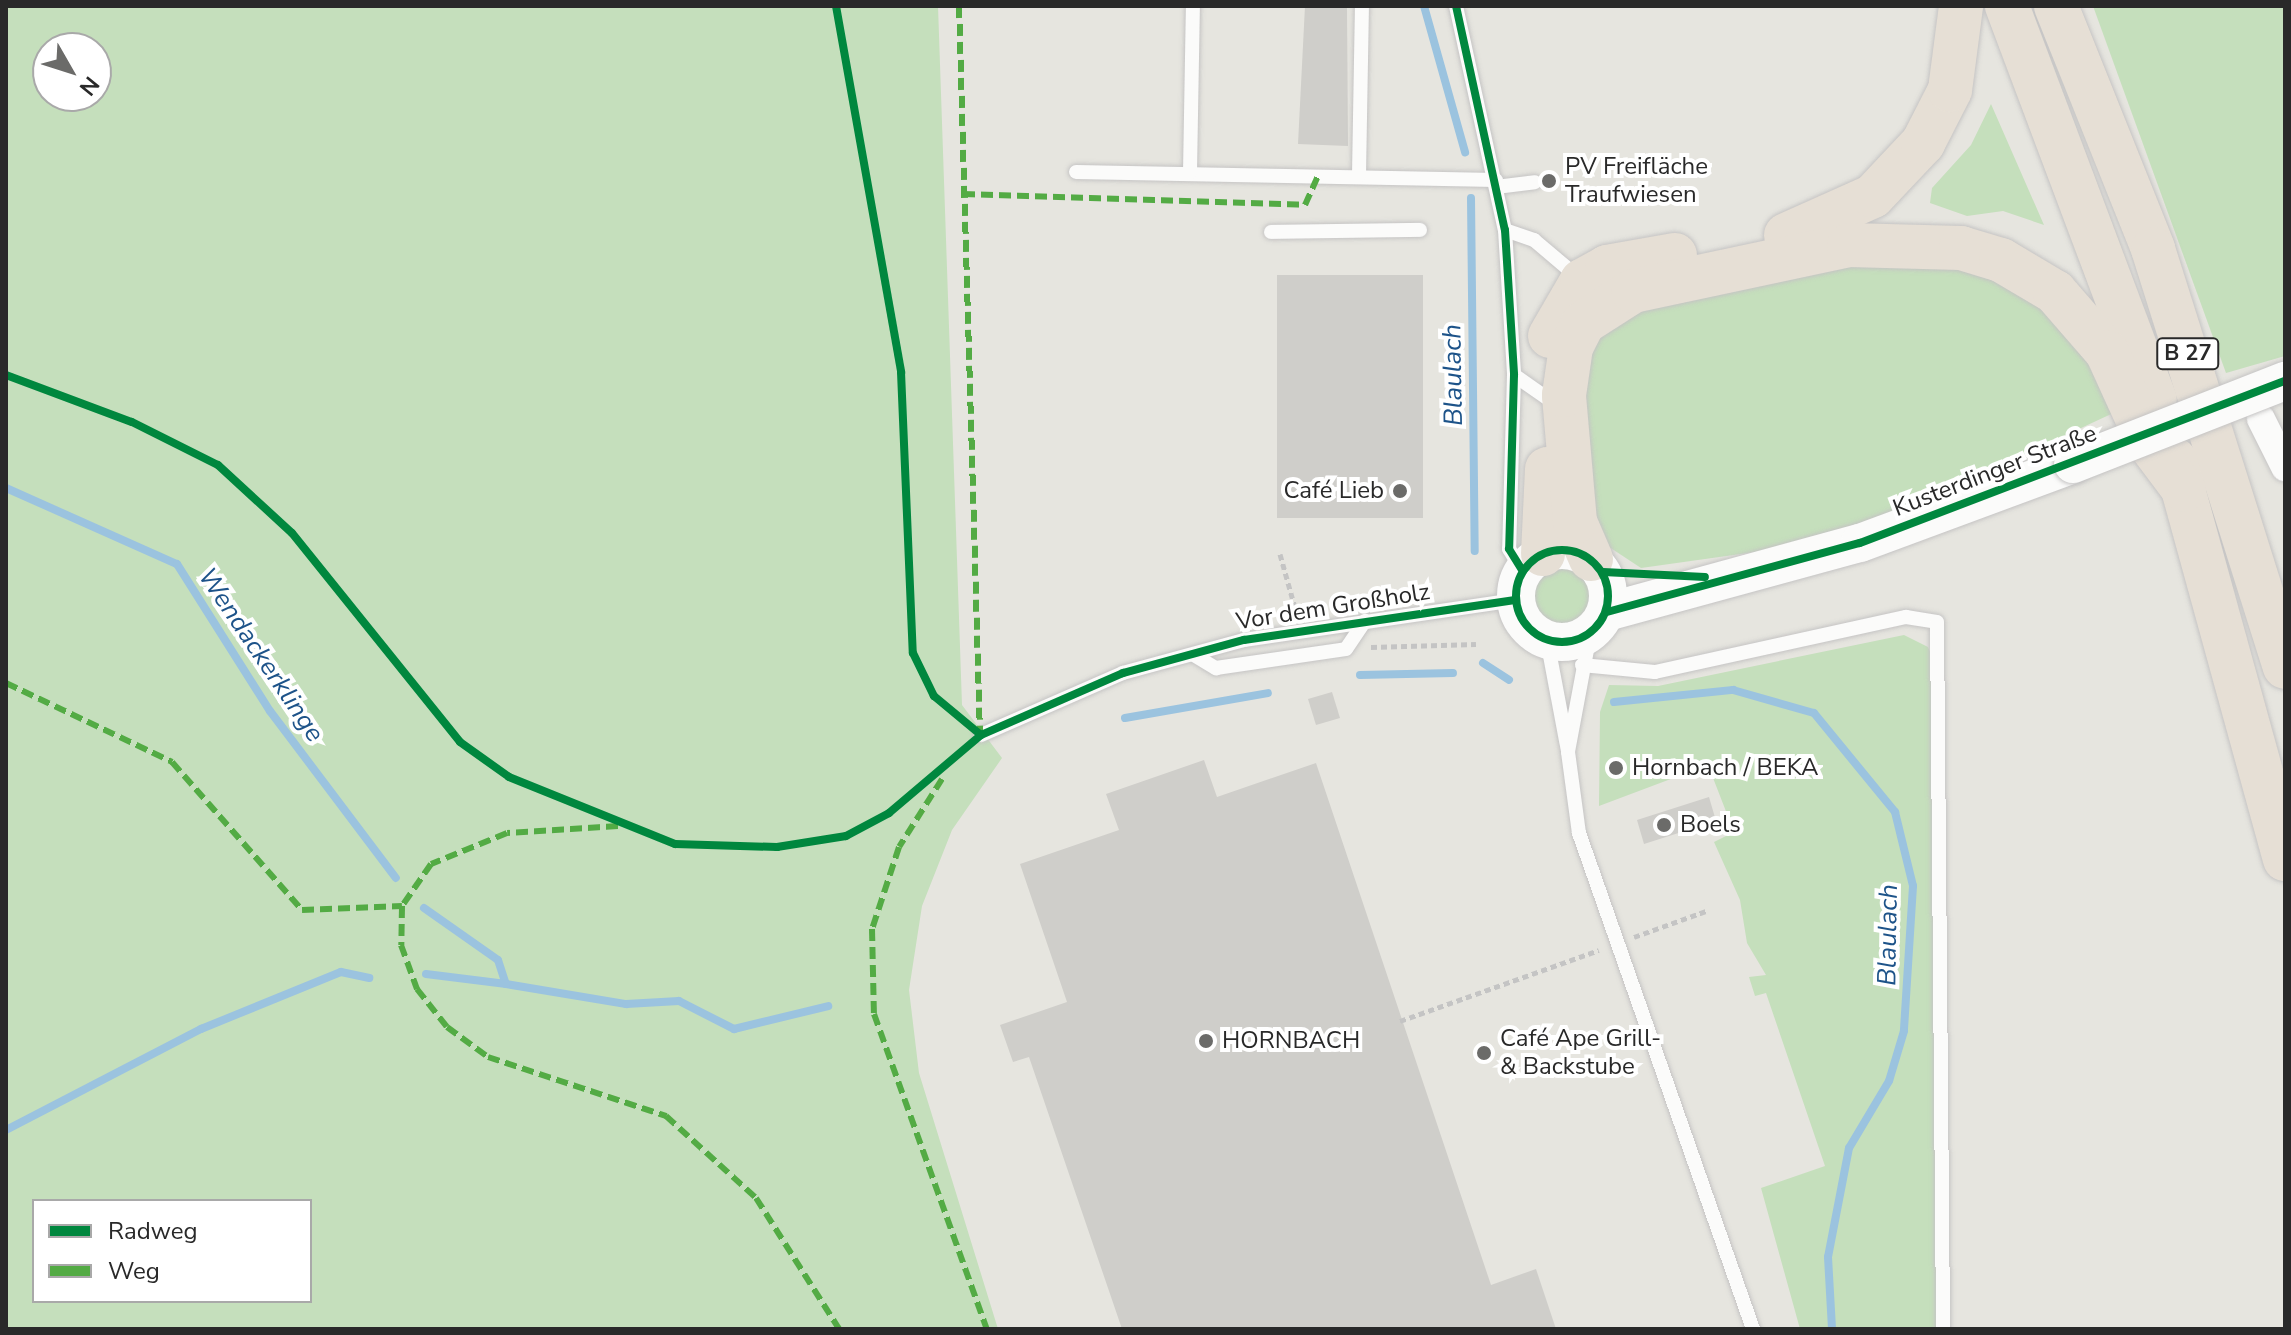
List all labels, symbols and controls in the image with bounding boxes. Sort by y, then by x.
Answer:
north arrow [32,32,112,112]
text: N [72,70,106,102]
place label: PV Freifläche Traufwiesen [1565,153,1708,209]
marker: PV Freifläche Traufwiesen [1540,172,1558,190]
water label: Blaulach [1437,324,1469,426]
road number: B 27 [2156,336,2220,372]
street label: Kusterdinger Straße [1889,419,2101,523]
place label: Café Lieb [1284,477,1384,505]
marker: Café Lieb [1391,482,1409,500]
water label: Wendackerklinge [191,562,331,748]
street label: Vor dem Großholz [1234,577,1432,637]
place label: Hornbach / BEKA [1632,754,1818,782]
marker: Hornbach / BEKA [1607,759,1625,777]
place label: Boels [1680,811,1741,839]
marker: Boels [1655,816,1673,834]
water label: Blaulach [1872,884,1904,986]
place label: Café Ape Grill- & Backstube [1500,1025,1661,1081]
place label: HORNBACH [1222,1027,1360,1055]
marker: HORNBACH [1197,1032,1215,1050]
marker: Café Ape Grill- & Backstube [1475,1044,1493,1062]
legend [32,1199,312,1303]
text: Radweg [108,1215,198,1247]
text: Weg [108,1255,160,1287]

